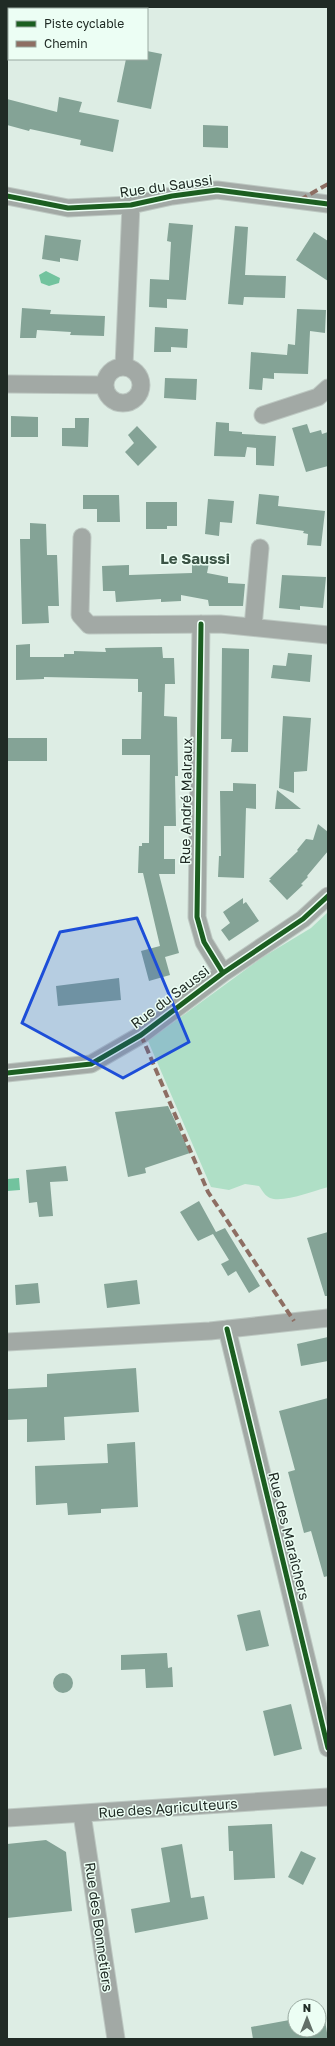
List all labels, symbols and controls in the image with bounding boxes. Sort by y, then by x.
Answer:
legend [8,8,148,60]
text: Piste cyclable [44,16,124,31]
text: Chemin [44,36,88,51]
street label: Rue du Saussi [118,171,214,200]
district label: Le Saussi [160,549,230,567]
street label: Rue André Malraux [176,737,195,864]
street label: Rue du Saussi [127,962,212,1032]
street label: Rue des Maraîchers [265,1470,314,1602]
street label: Rue des Agriculteurs [98,1794,238,1821]
street label: Rue des Bonnetiers [82,1861,117,1993]
north arrow [287,1998,327,2038]
text: N [303,2001,311,2014]

